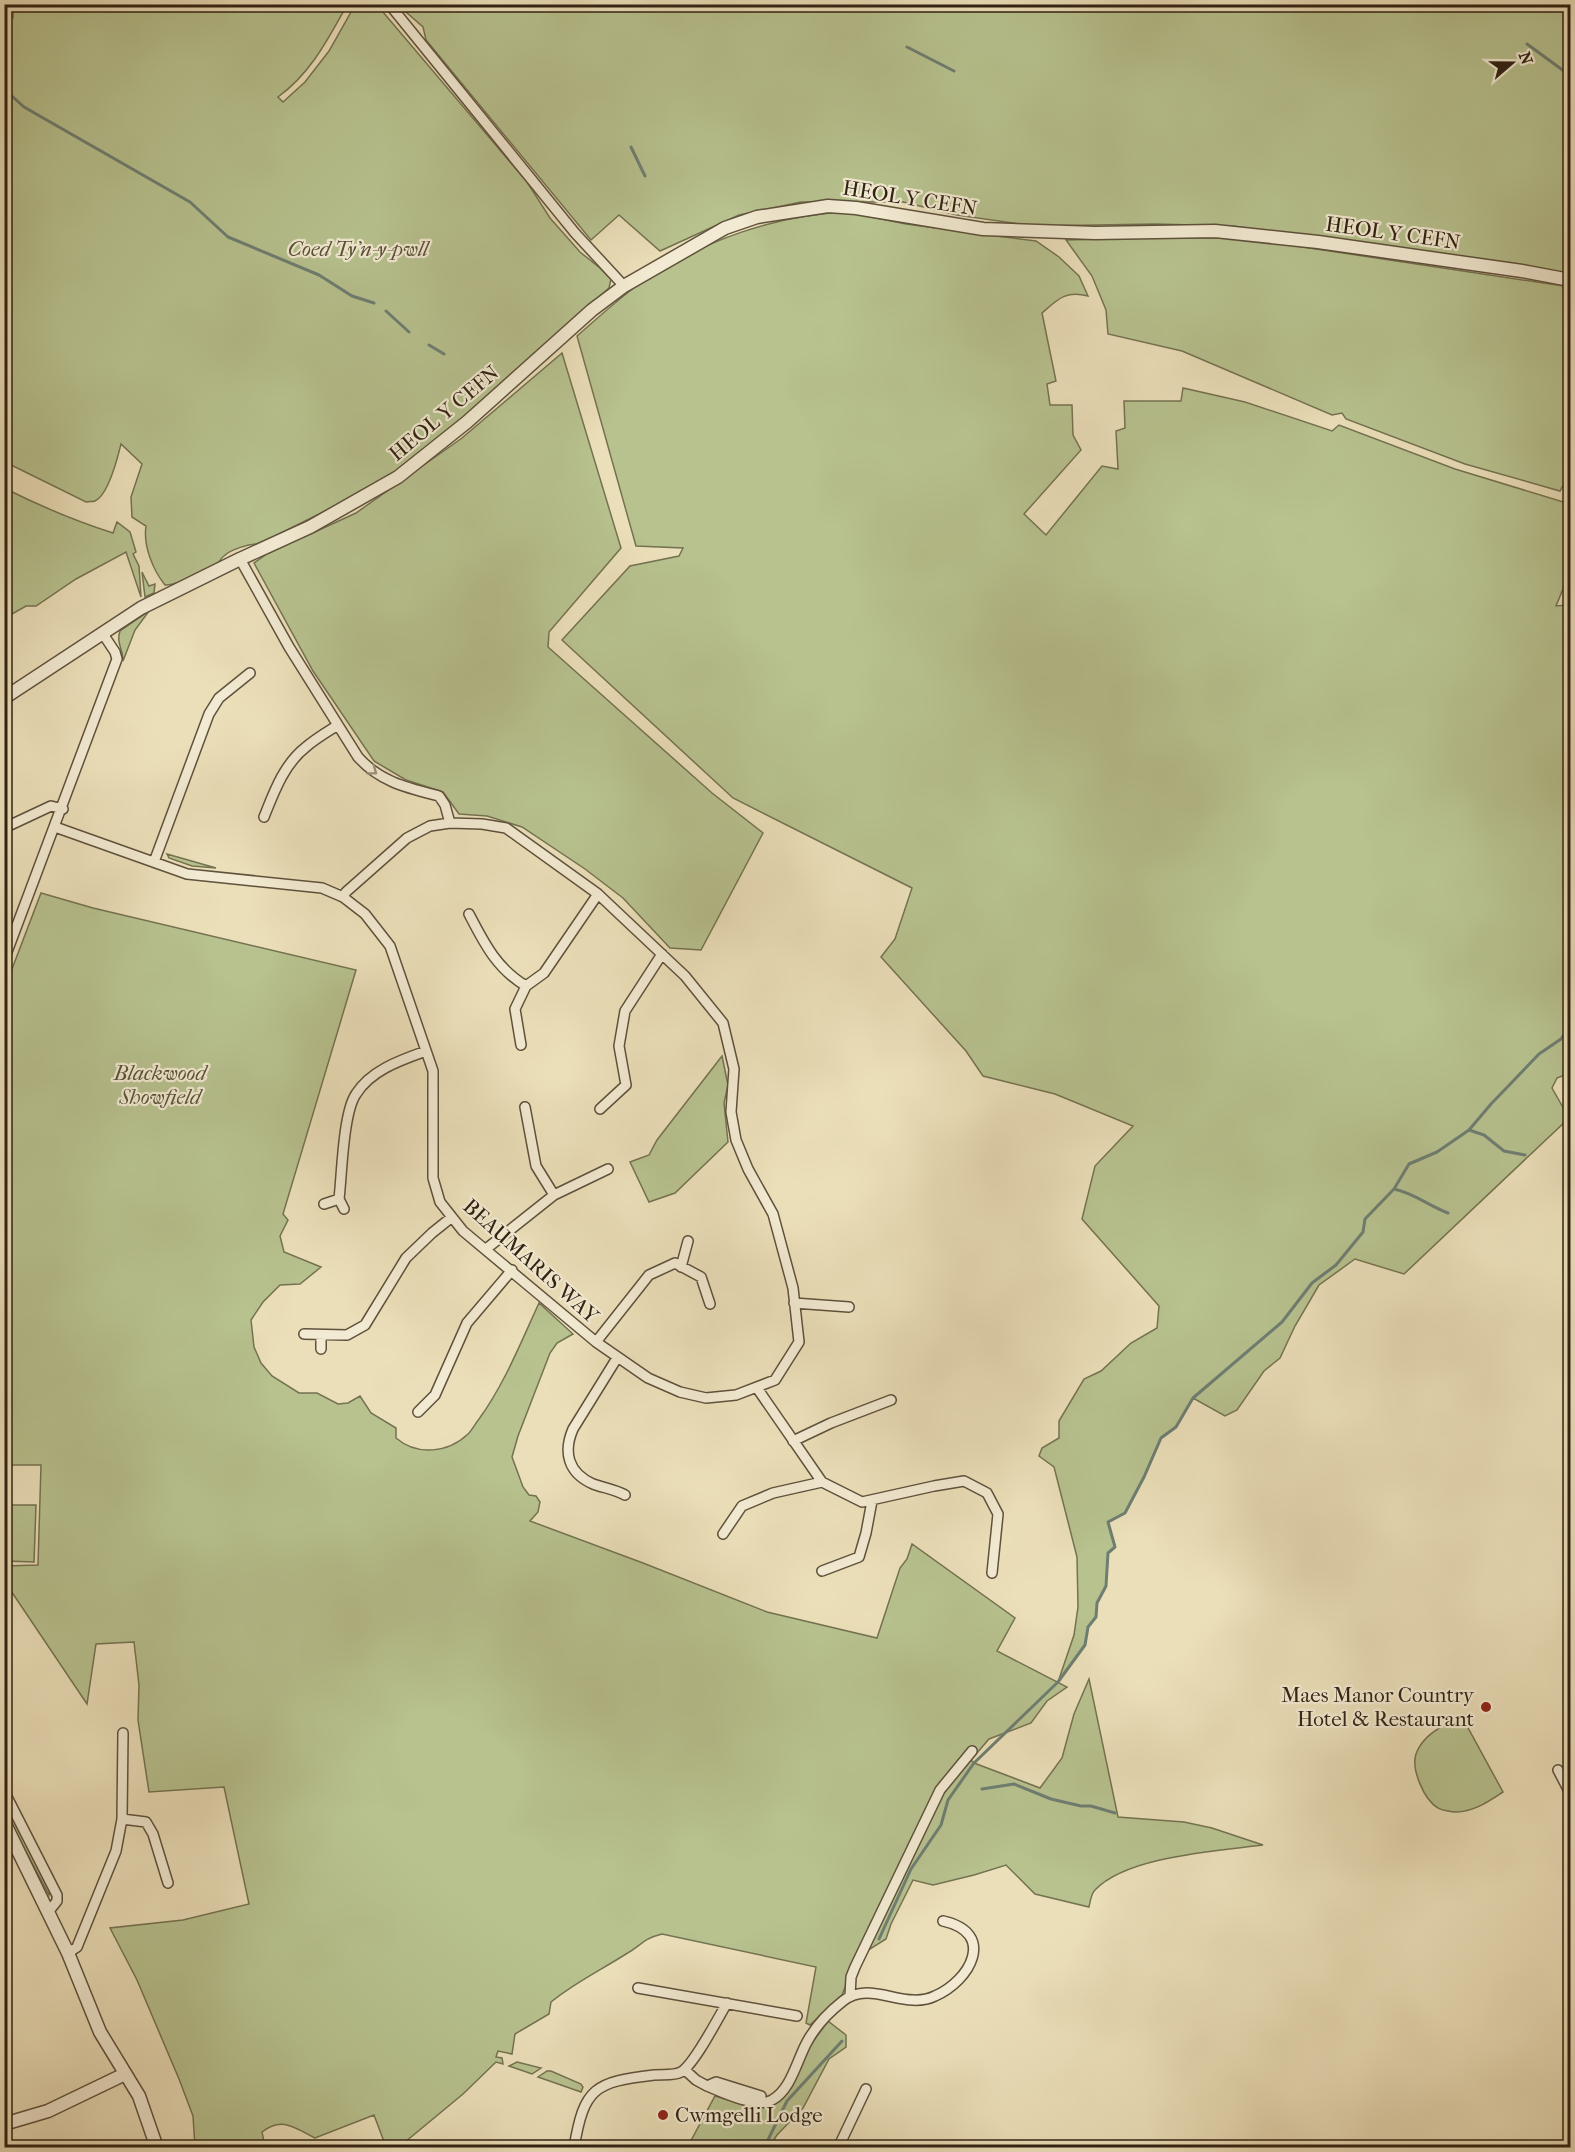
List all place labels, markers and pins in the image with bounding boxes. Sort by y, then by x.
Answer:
place label: Maes Manor Country Hotel & Restaurant [1281,1683,1475,1731]
marker: Maes Manor Country Hotel & Restaurant [1479,1700,1493,1714]
place label: Cwmgelli Lodge [675,2103,823,2127]
marker: Cwmgelli Lodge [656,2108,670,2122]

